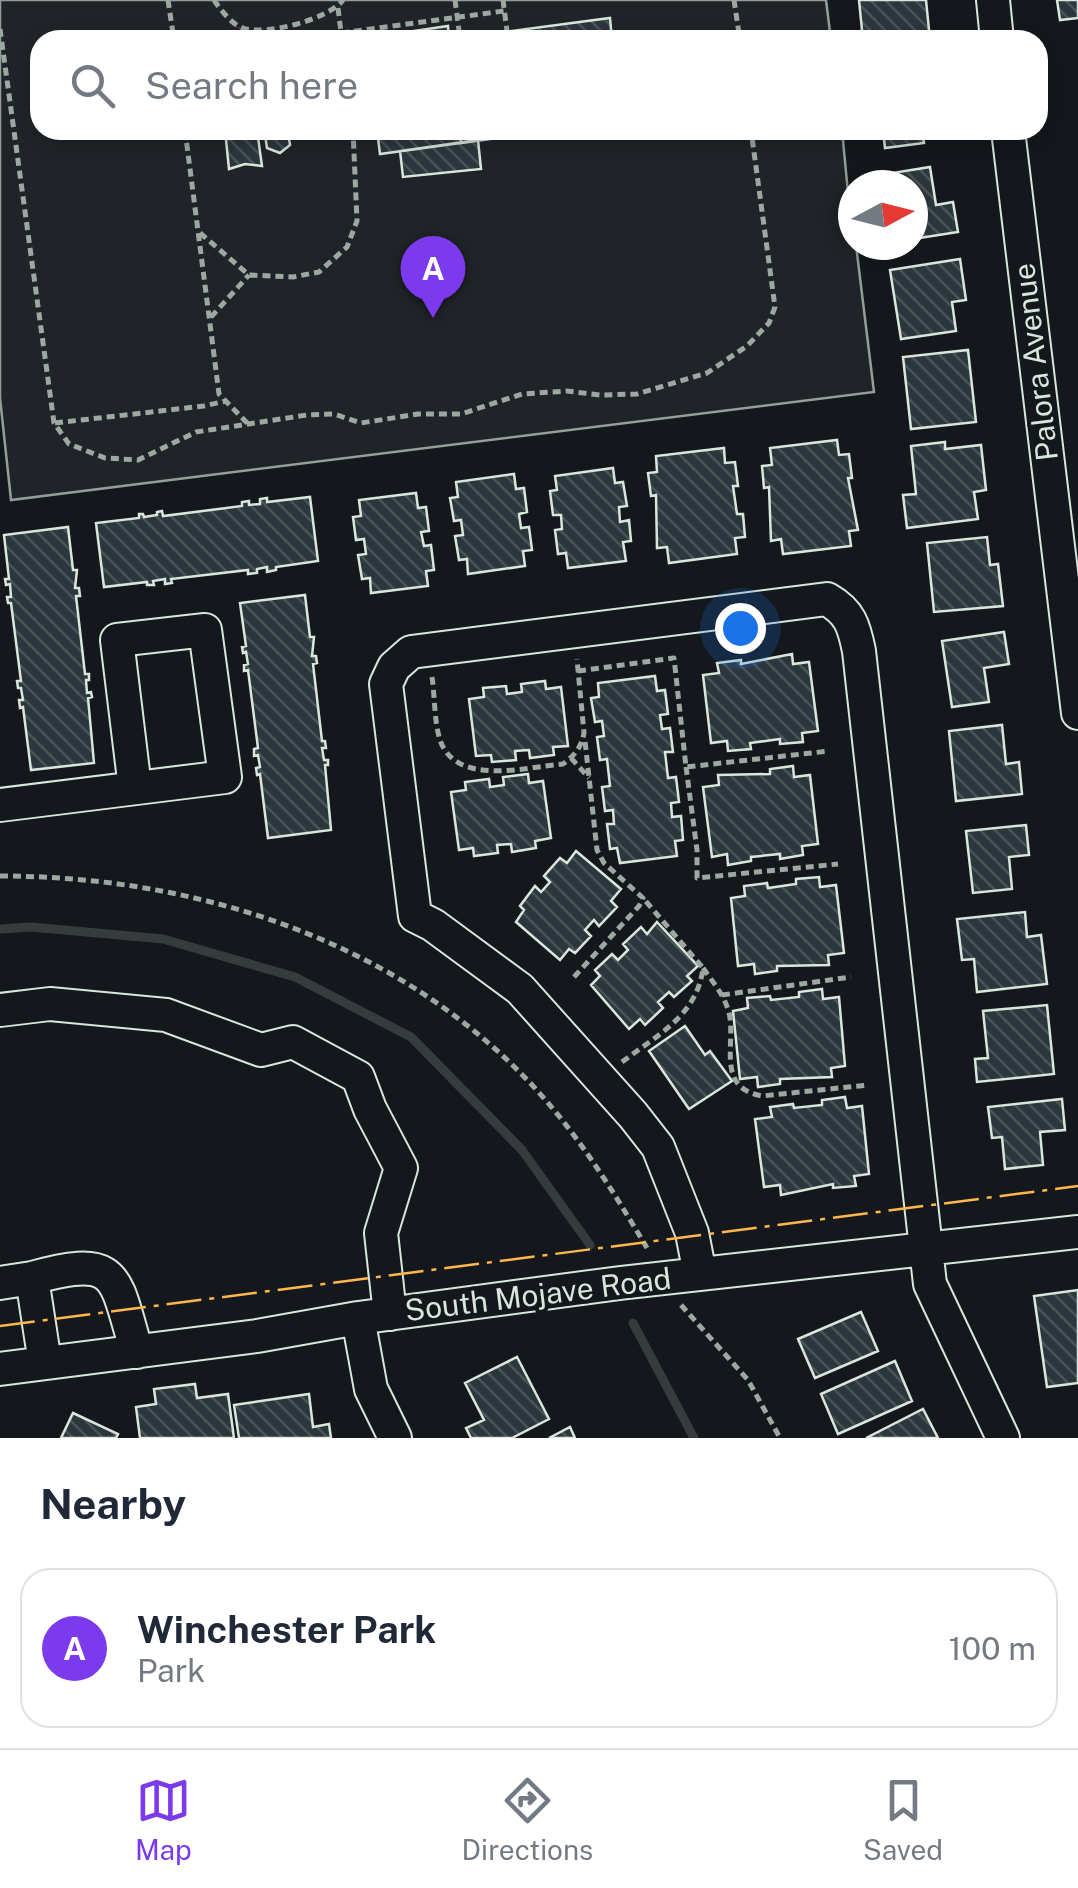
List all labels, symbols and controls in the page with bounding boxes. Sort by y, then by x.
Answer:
search box [30,30,1048,140]
icon: search [65,58,120,113]
text: Search here [145,63,358,108]
north arrow [838,170,928,260]
pin: A [400,236,466,318]
street label: Palora Avenue [1005,261,1065,463]
your location [715,603,766,654]
street label: South Mojave Road [403,1260,673,1328]
text: Nearby [40,1479,186,1528]
text: Winchester Park [137,1607,436,1652]
text: A [63,1630,86,1667]
text: 100 m [949,1630,1036,1667]
text: Park [137,1652,205,1689]
tab: Map [135,1773,192,1866]
tab: Directions [462,1773,593,1866]
tab: Saved [863,1773,943,1866]

